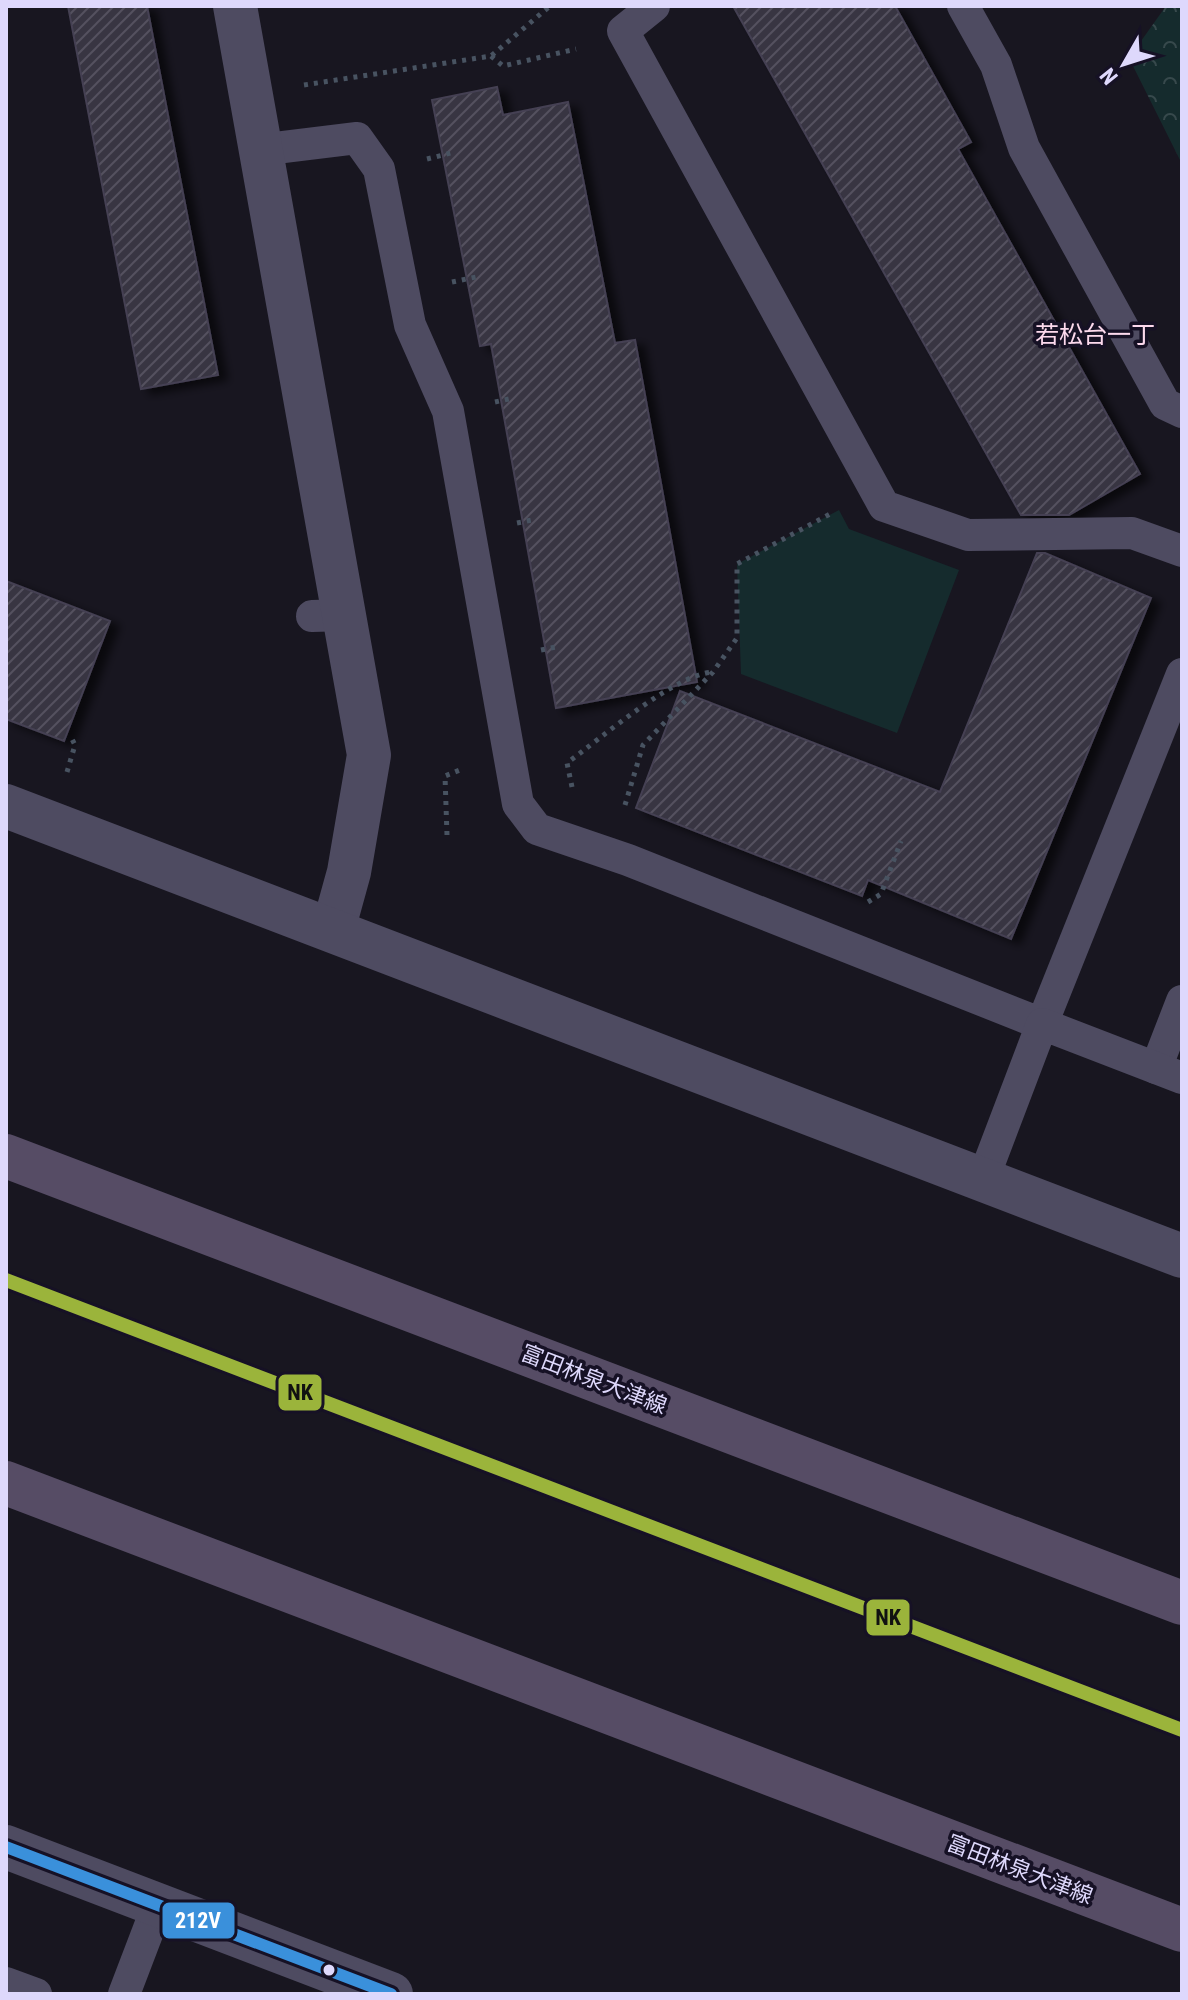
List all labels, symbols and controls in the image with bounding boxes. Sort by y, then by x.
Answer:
north arrow [1084,24,1164,104]
text: N [1095,63,1123,89]
district label: 若松台一丁 [1035,321,1155,349]
street label: 富田林泉大津線 [517,1340,670,1419]
line badge: NK [277,1373,323,1412]
text: NK [287,1380,314,1405]
line badge: NK [865,1598,911,1637]
text: NK [875,1605,902,1630]
street label: 富田林泉大津線 [943,1830,1096,1909]
line badge: 212V [161,1901,236,1940]
text: 212V [175,1908,221,1933]
unlabelled marker [321,1962,337,1978]

